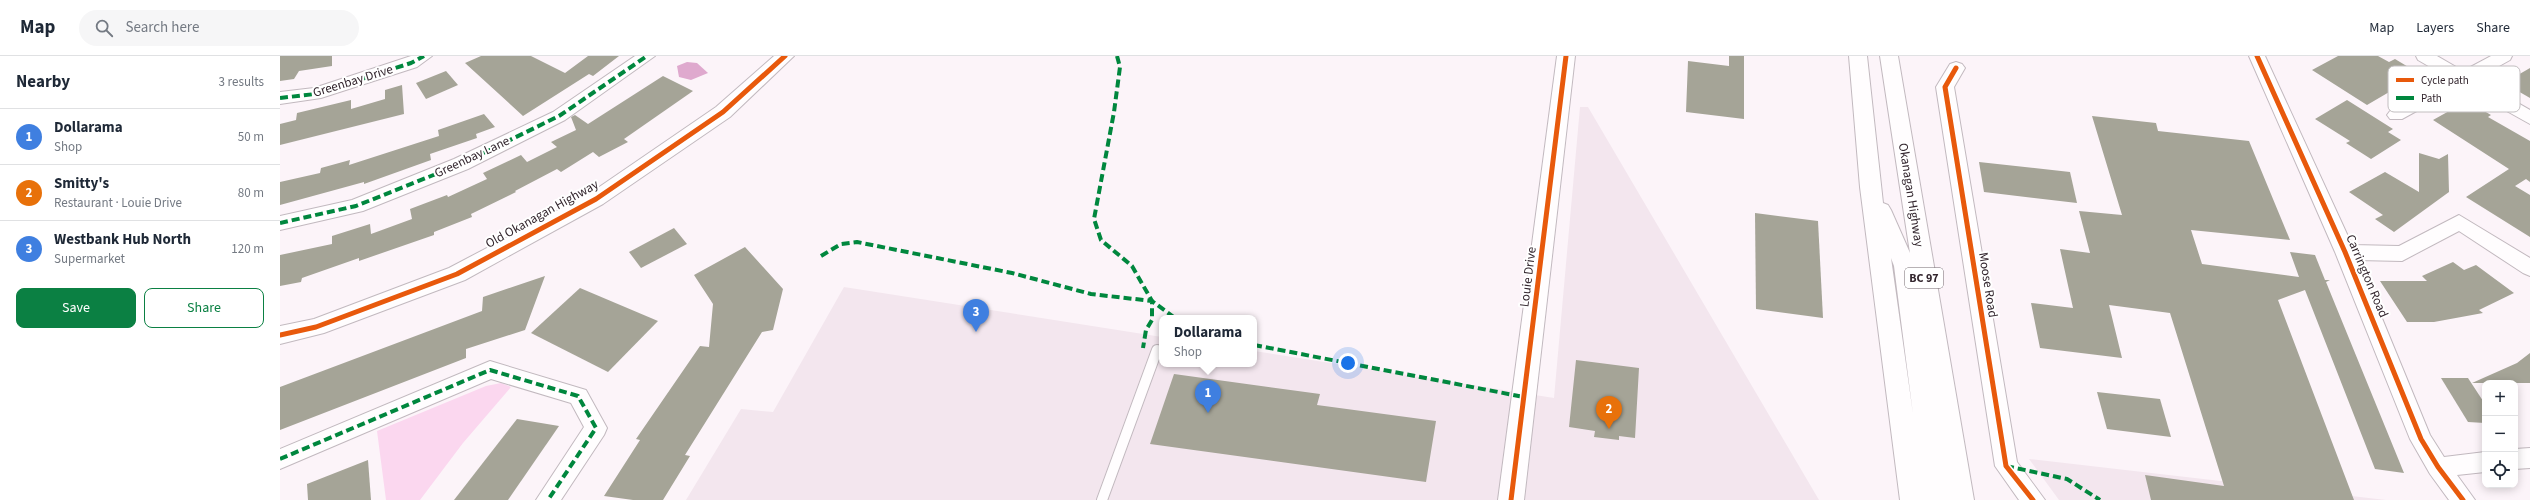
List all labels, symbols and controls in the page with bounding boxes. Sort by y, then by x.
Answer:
search box [79,10,359,46]
text: Map [20,14,55,41]
icon: search [93,17,115,39]
text: Search here [125,17,199,38]
text: Map [2369,18,2394,38]
text: Layers [2416,18,2454,38]
text: Share [2476,18,2510,38]
street label: Greenbay Drive [311,60,395,102]
legend [2388,66,2520,112]
text: Nearby [16,70,70,94]
text: 3 results [219,73,264,91]
text: Cycle path [2421,73,2469,88]
text: Path [2421,91,2442,106]
text: Dollarama [54,117,123,138]
text: 1 [26,128,32,146]
text: 50 m [238,128,264,146]
street label: Greenbay Lane [431,132,513,182]
text: Shop [54,138,82,156]
street label: Okanagan Highway [1894,142,1928,248]
text: Smitty's [54,173,109,194]
street label: Old Okanagan Highway [482,175,602,253]
text: 2 [26,184,32,202]
text: 80 m [238,184,264,202]
text: Restaurant · Louie Drive [54,194,182,212]
text: Westbank Hub North [54,229,191,250]
street label: Carrington Road [2341,232,2393,320]
text: 3 [26,240,32,258]
text: 120 m [231,240,264,258]
street label: Louie Drive [1515,246,1541,308]
text: Supermarket [54,250,125,268]
street label: Moose Road [1974,251,2002,319]
road number: BC 97 [1905,268,1943,288]
button: Save [16,288,136,328]
button: Share [144,288,264,328]
pin: 3 [963,299,989,332]
popup [1159,315,1257,367]
text: Dollarama [1174,322,1242,343]
text: Shop [1174,343,1202,361]
your location [1338,353,1358,373]
pin: 1 [1195,380,1221,413]
map controls [2482,380,2518,488]
button: + [2482,380,2518,416]
pin: 2 [1596,396,1622,429]
button: − [2482,416,2518,452]
button: locate [2482,452,2518,488]

